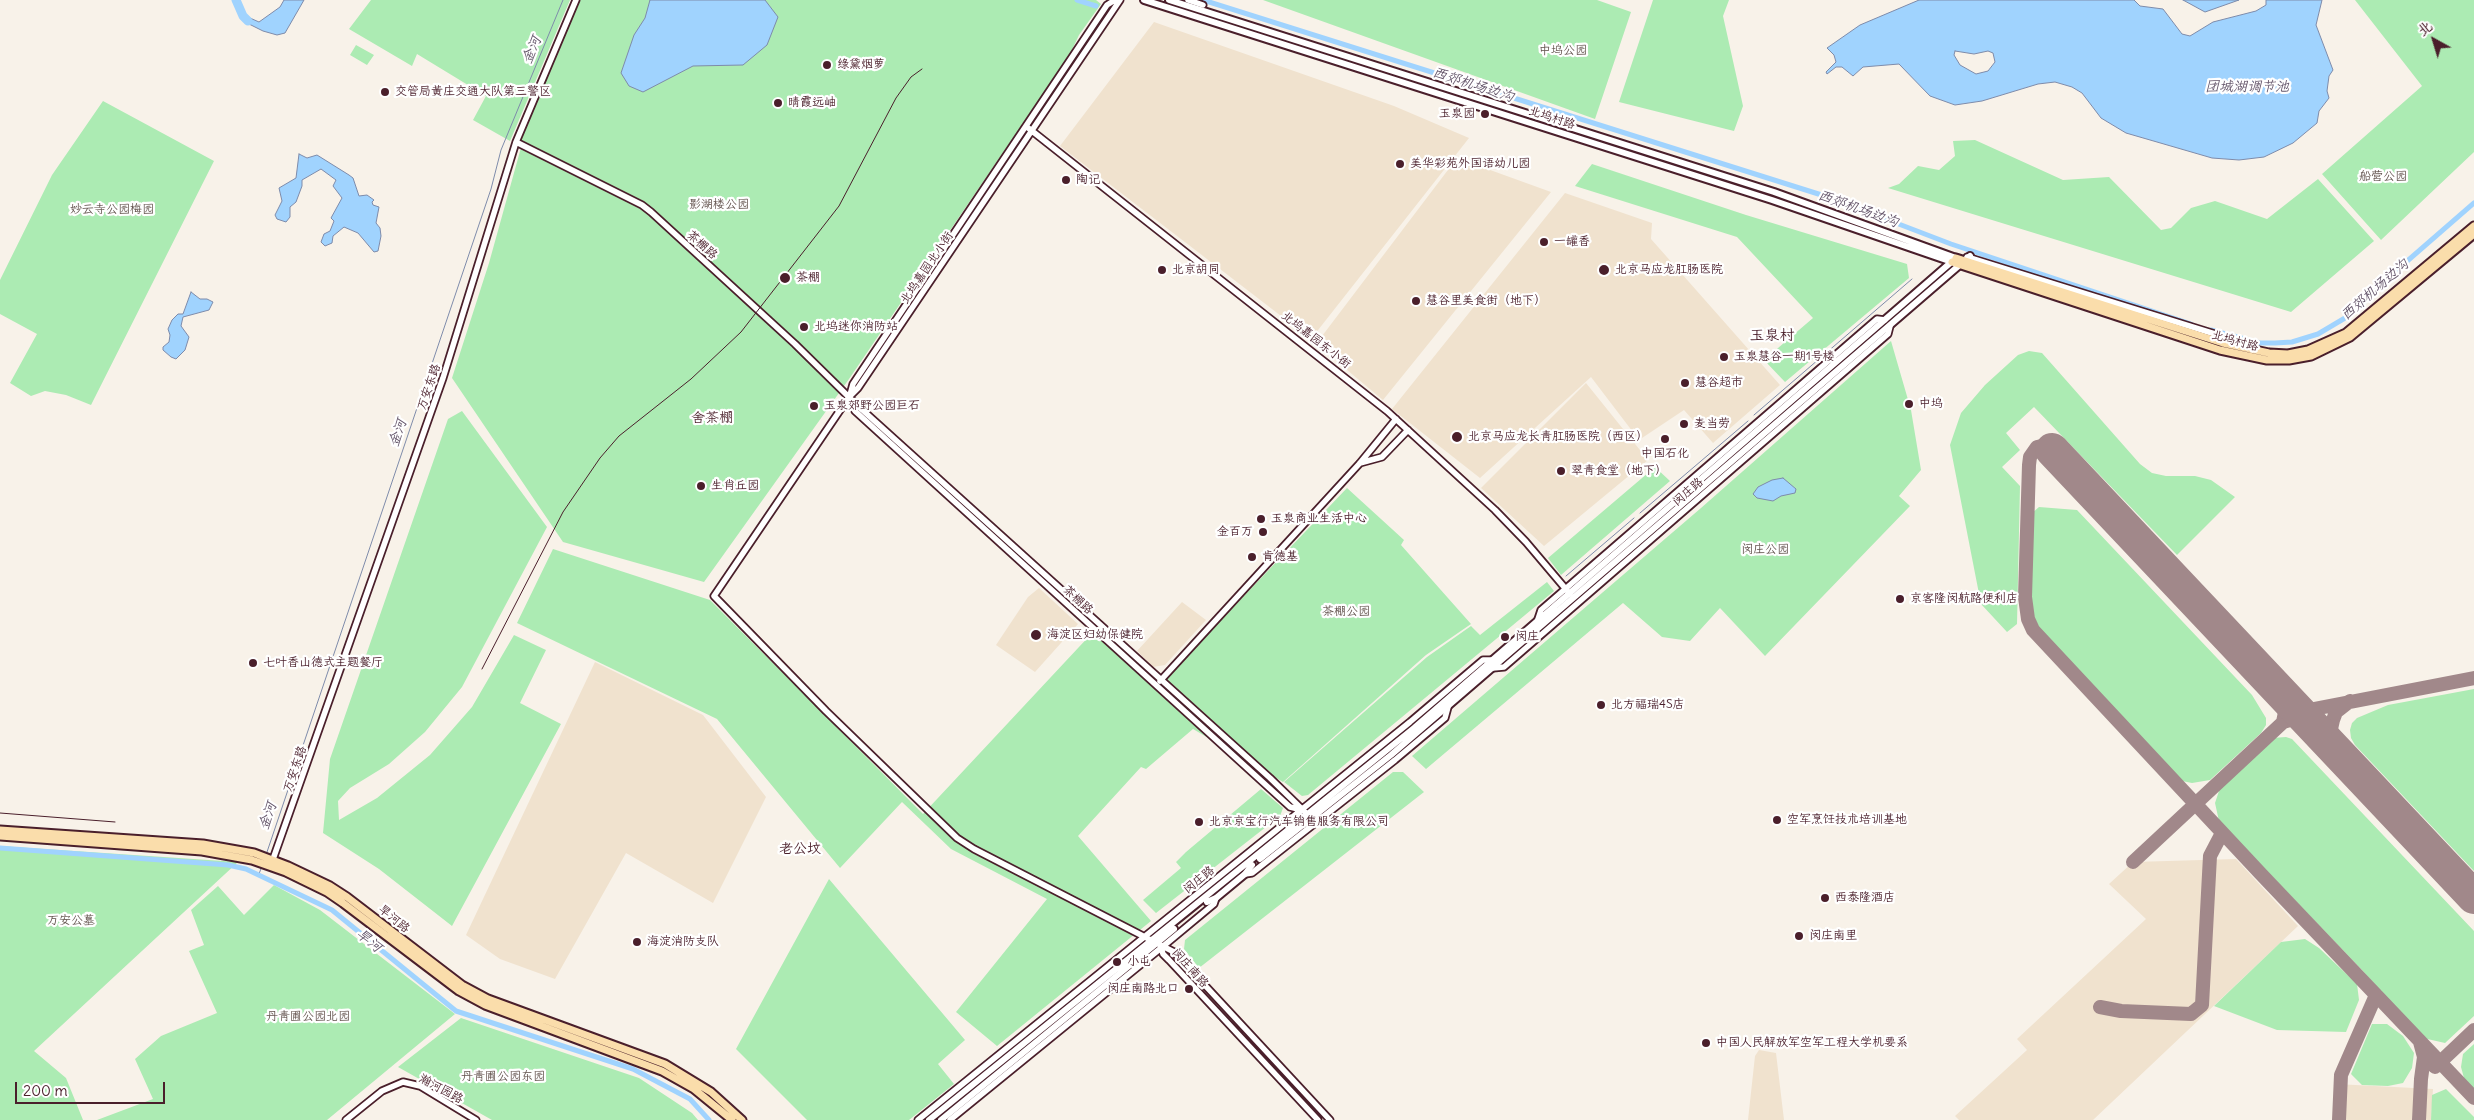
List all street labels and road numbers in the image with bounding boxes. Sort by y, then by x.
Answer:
street label: 北坞村路 [1527,104,1577,132]
street label: 茶棚路 [684,228,720,262]
street label: 北坞嘉园北小街 [898,229,956,307]
street label: 北坞嘉园东小街 [1278,308,1354,372]
street label: 北坞村路 [2210,328,2260,354]
street label: 万安东路 [414,362,444,412]
street label: 闵庄路 [1670,475,1706,509]
street label: 茶棚路 [1060,582,1096,618]
street label: 万安东路 [280,744,310,794]
street label: 闵庄路 [1180,863,1218,897]
street label: 旱河路 [375,902,413,936]
street label: 闵庄南路 [1169,945,1211,991]
street label: 瀚河园路 [416,1071,466,1107]

